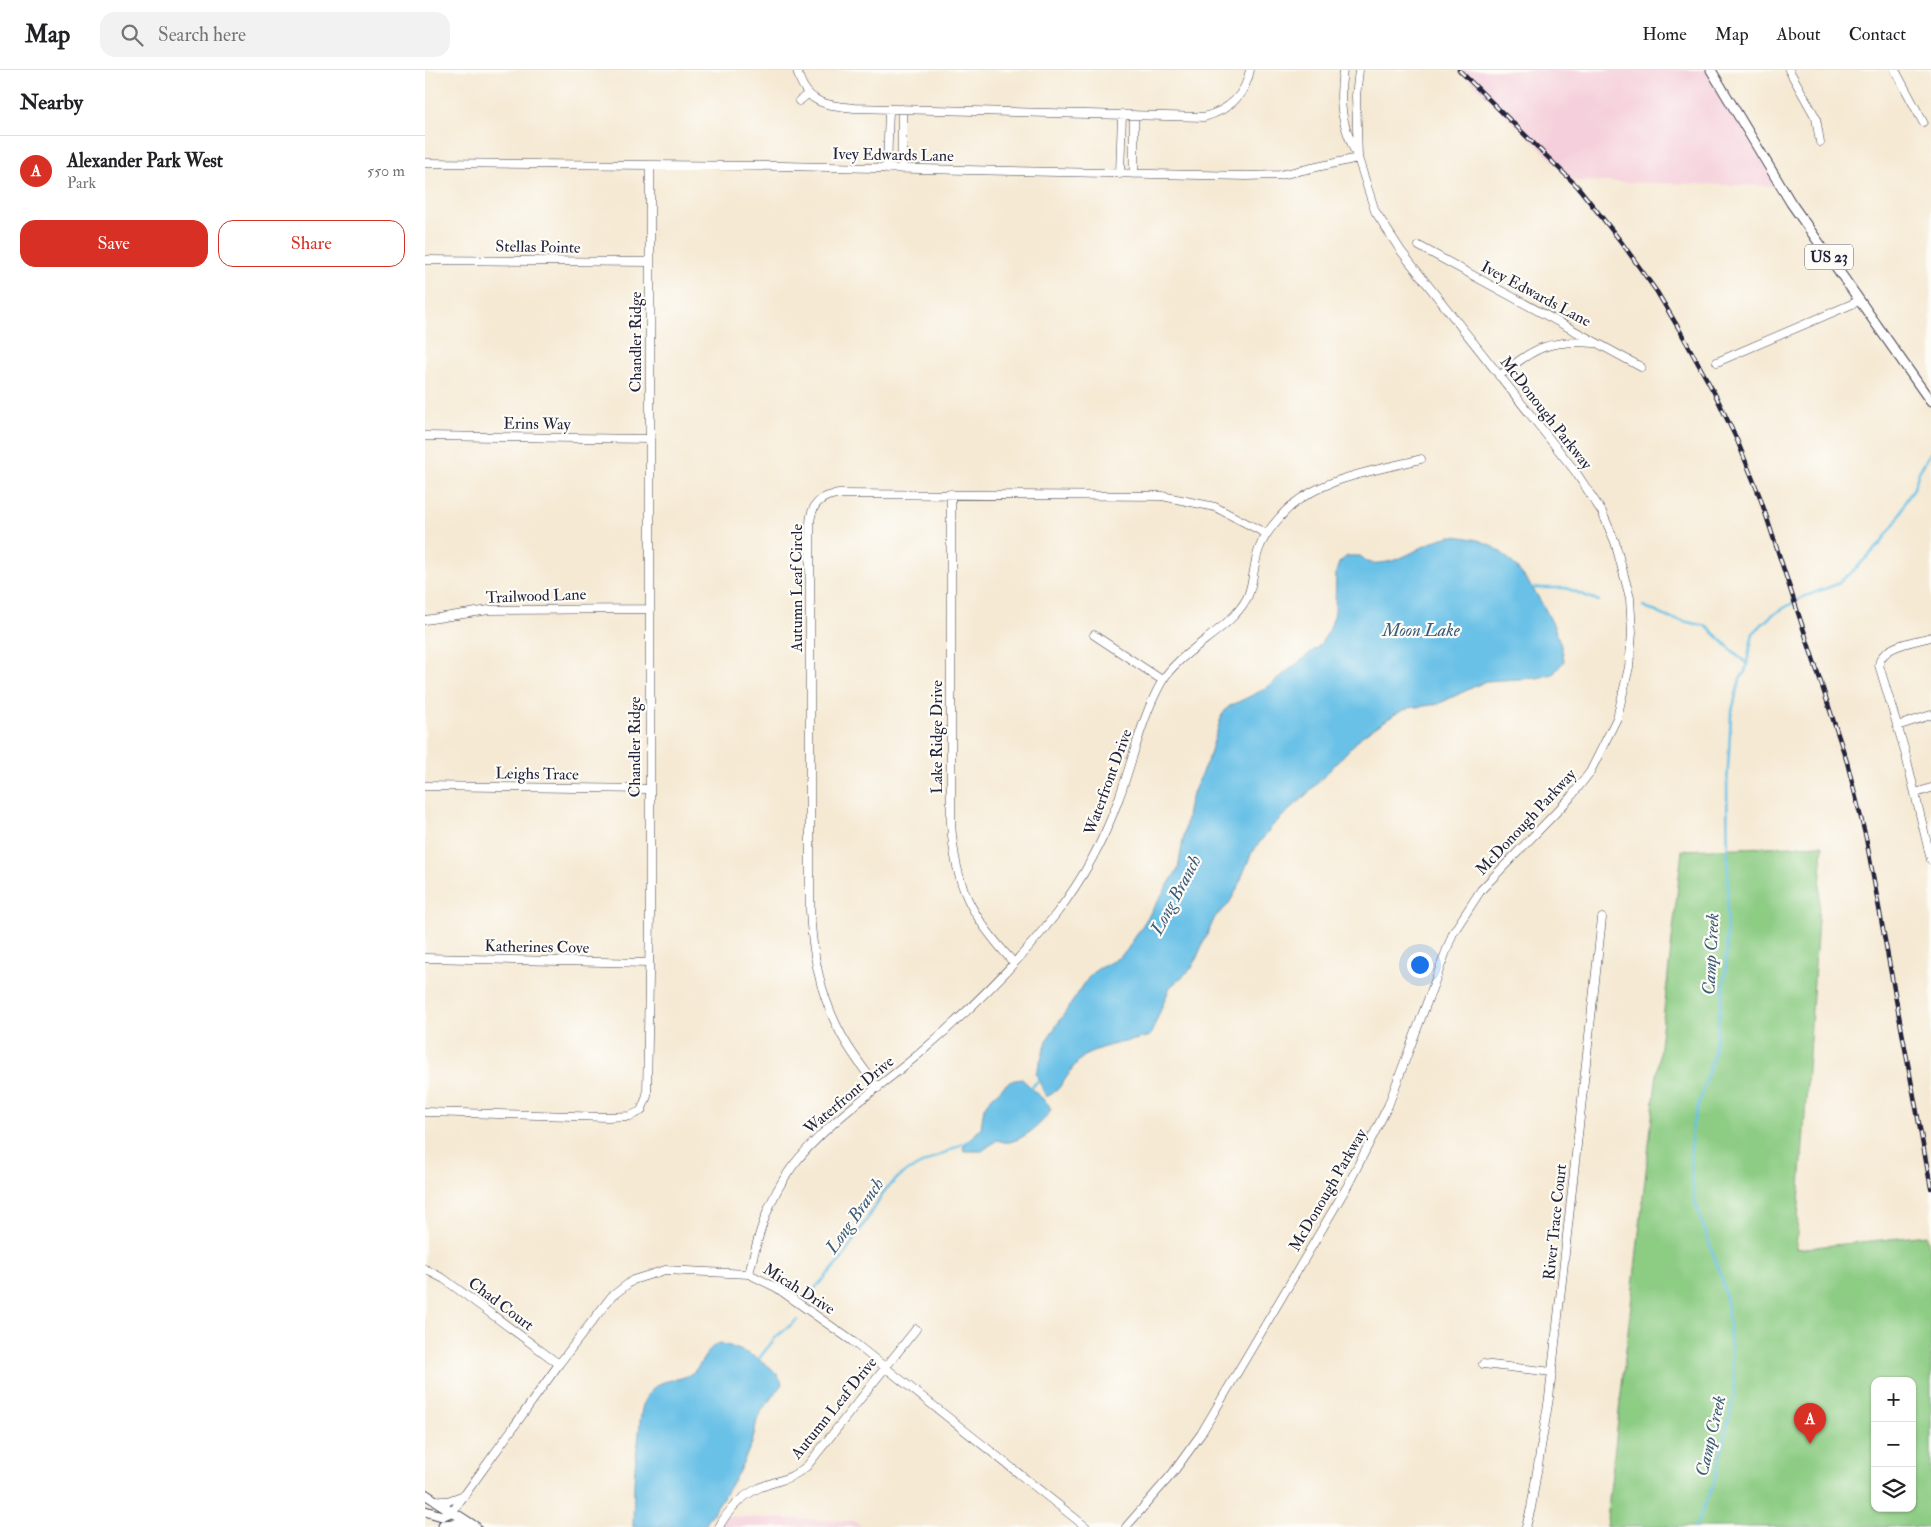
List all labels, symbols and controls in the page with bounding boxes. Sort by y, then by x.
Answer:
search box [100,12,450,57]
text: Map [25,19,70,50]
icon: search [118,21,146,49]
text: Search here [158,23,246,47]
text: Home [1642,23,1687,46]
text: Map [1715,23,1749,46]
text: About [1777,23,1821,46]
text: Contact [1849,23,1906,46]
text: Nearby [20,89,83,116]
street label: Ivey Edwards Lane [832,144,954,166]
text: Alexander Park West [67,149,223,173]
text: A [31,161,41,181]
text: 550 m [367,161,405,181]
text: Park [67,173,96,193]
button: Save [20,220,208,267]
button: Share [218,220,405,267]
street label: Stellas Pointe [495,236,581,258]
road number: US 23 [1805,244,1853,270]
street label: Ivey Edwards Lane [1478,257,1595,332]
street label: Chandler Ridge [626,291,646,392]
street label: McDonough Parkway [1496,352,1597,474]
street label: Erins Way [503,413,572,435]
street label: Autumn Leaf Circle [787,524,807,653]
street label: Trailwood Lane [485,584,587,608]
water label: Moon Lake [1381,619,1461,642]
street label: Lake Ridge Drive [927,680,947,794]
street label: Chandler Ridge [625,696,645,797]
street label: Waterfront Drive [1079,726,1137,839]
street label: Leighs Trace [495,763,579,785]
street label: McDonough Parkway [1471,764,1581,879]
water label: Long Branch [1145,851,1207,940]
water label: Camp Creek [1697,912,1725,996]
street label: Katherines Cove [484,936,590,958]
your location [1407,952,1433,978]
street label: Waterfront Drive [799,1051,898,1139]
street label: McDonough Parkway [1285,1124,1372,1255]
street label: River Trace Court [1539,1163,1571,1281]
water label: Long Branch [820,1174,889,1259]
street label: Micah Drive [759,1259,839,1319]
street label: Chad Court [464,1273,538,1335]
street label: Autumn Leaf Drive [786,1353,882,1464]
map controls [1871,1377,1916,1512]
button: + [1871,1377,1916,1422]
water label: Camp Creek [1691,1393,1731,1479]
pin: A [1794,1403,1826,1444]
button: − [1871,1422,1916,1467]
button: layers [1871,1467,1916,1512]

